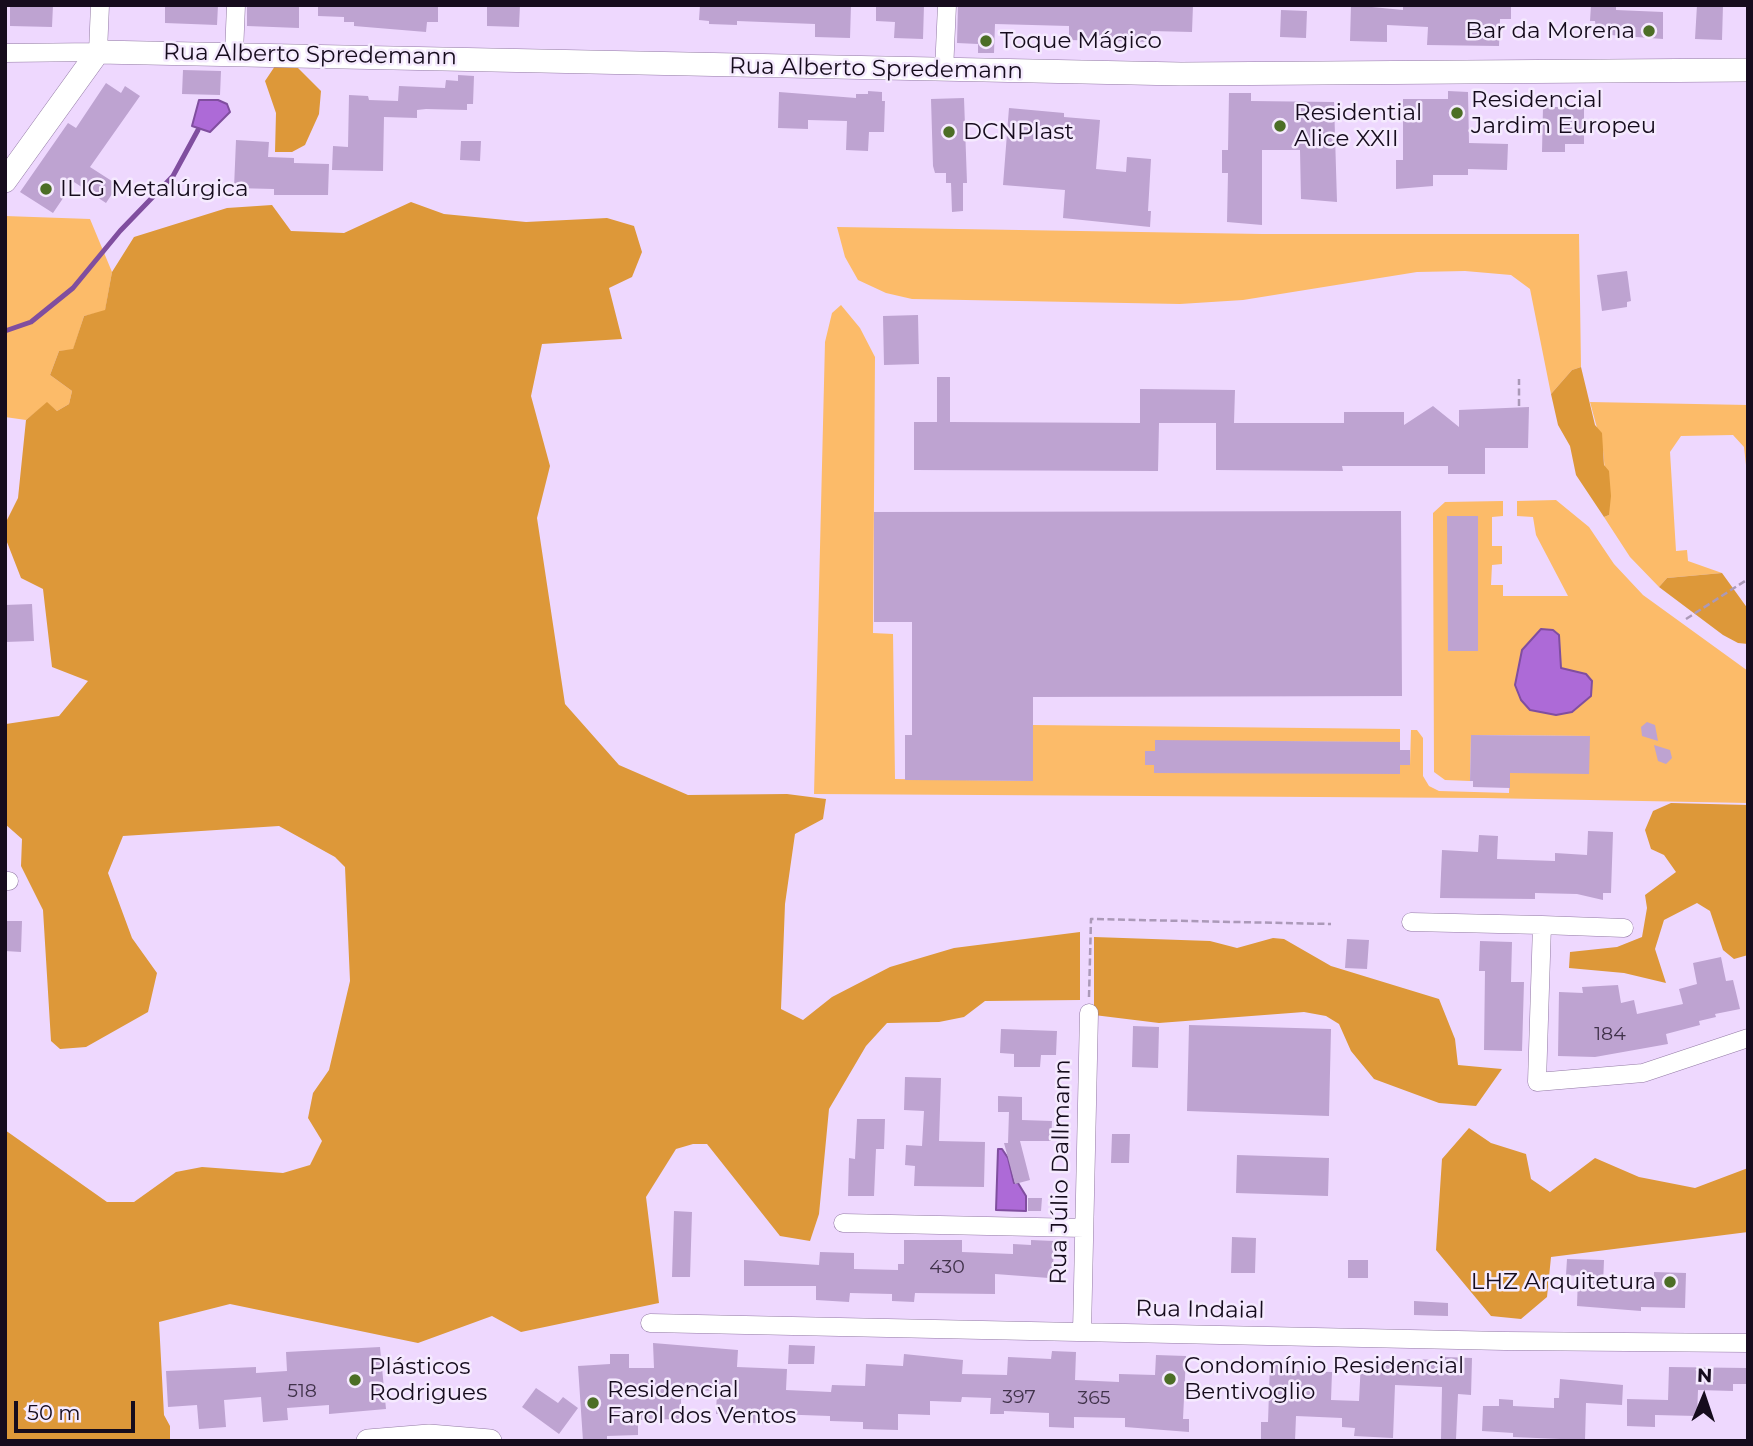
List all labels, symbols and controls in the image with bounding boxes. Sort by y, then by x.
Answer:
place label: Bar da Morena [1465,17,1635,45]
marker: Bar da Morena [1641,23,1657,39]
place label: Toque Mágico [1000,27,1162,55]
marker: Toque Mágico [978,33,994,49]
street label: Rua Alberto Spredemann [163,39,457,71]
street label: Rua Alberto Spredemann [729,53,1023,85]
place label: Residencial Jardim Europeu [1471,86,1656,140]
place label: Residential Alice XXII [1294,99,1422,153]
marker: Residencial Jardim Europeu [1449,105,1465,121]
place label: DCNPlast [963,118,1074,146]
marker: Residential Alice XXII [1272,118,1288,134]
marker: DCNPlast [941,124,957,140]
place label: ILIG Metalúrgica [60,175,249,203]
marker: ILIG Metalúrgica [38,181,54,197]
house number: 184 [1594,1023,1626,1045]
street label: Rua Júlio Dallmann [1045,1059,1077,1285]
house number: 430 [929,1256,965,1278]
place label: LHZ Arquitetura [1471,1268,1656,1296]
marker: LHZ Arquitetura [1662,1274,1678,1290]
street label: Rua Indaial [1135,1295,1265,1325]
place label: Condomínio Residencial Bentivoglio [1184,1352,1464,1406]
place label: Plásticos Rodrigues [369,1353,487,1407]
north arrow [1669,1362,1739,1432]
text: N [1697,1364,1713,1387]
marker: Condomínio Residencial Bentivoglio [1162,1371,1178,1387]
marker: Plásticos Rodrigues [347,1372,363,1388]
place label: Residencial Farol dos Ventos [607,1376,796,1430]
house number: 518 [287,1380,317,1402]
scale bar [18,1386,138,1430]
house number: 397 [1002,1386,1036,1408]
house number: 365 [1077,1387,1111,1409]
marker: Residencial Farol dos Ventos [585,1395,601,1411]
text: 50 m [27,1400,81,1425]

